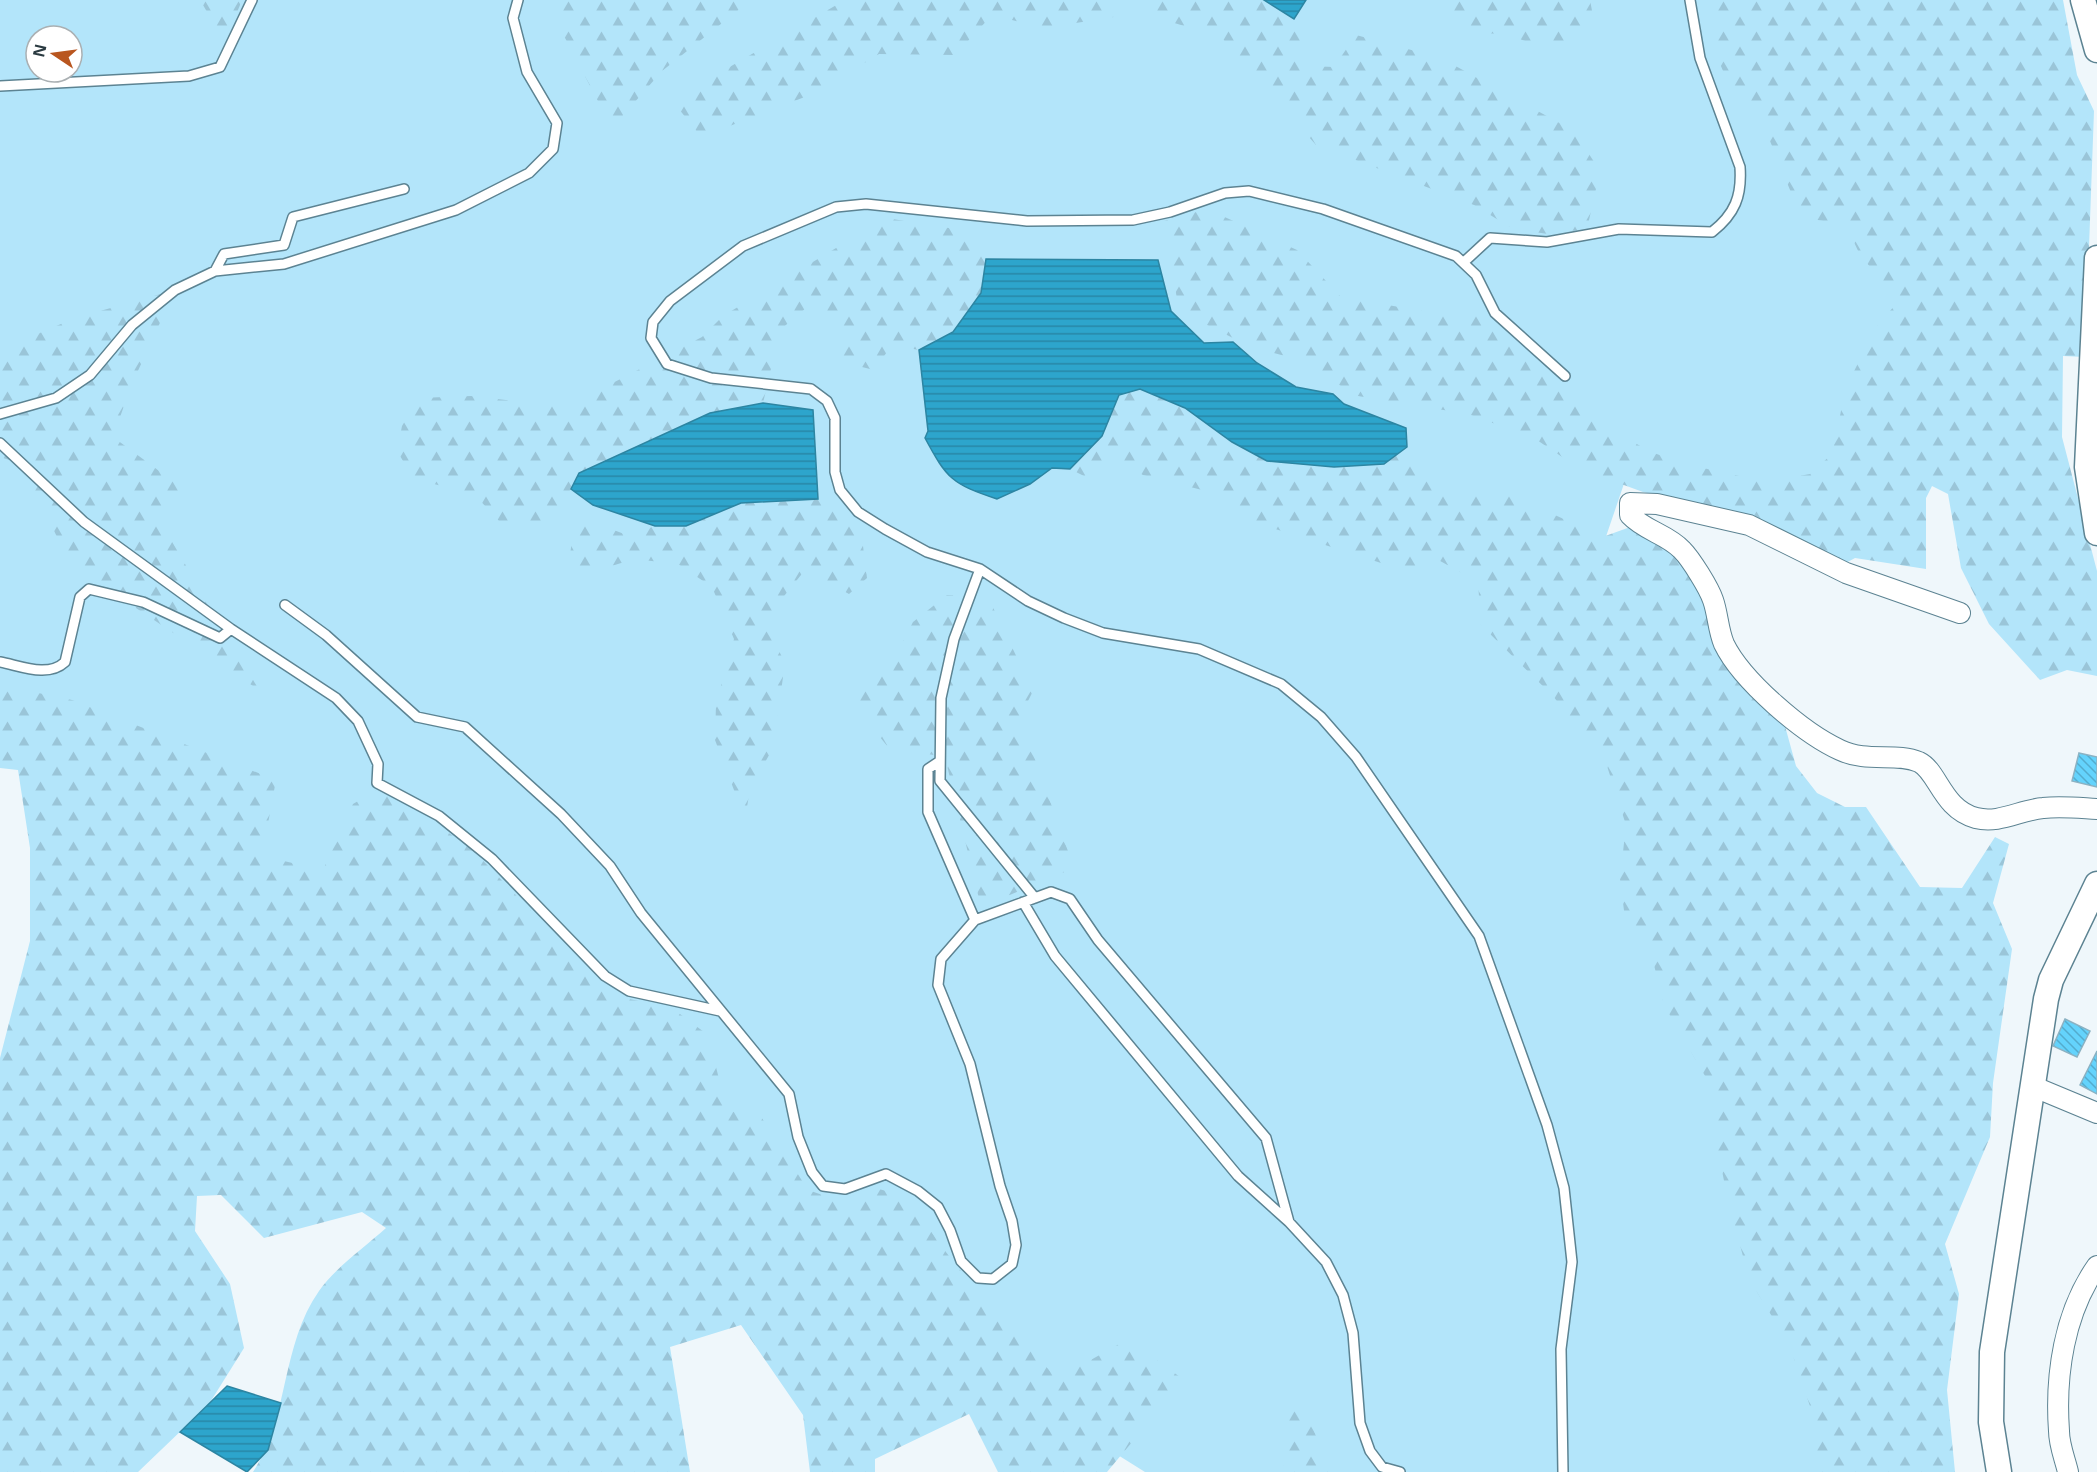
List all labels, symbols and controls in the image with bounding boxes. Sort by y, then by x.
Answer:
north arrow [24,24,84,84]
text: N [27,42,52,59]

